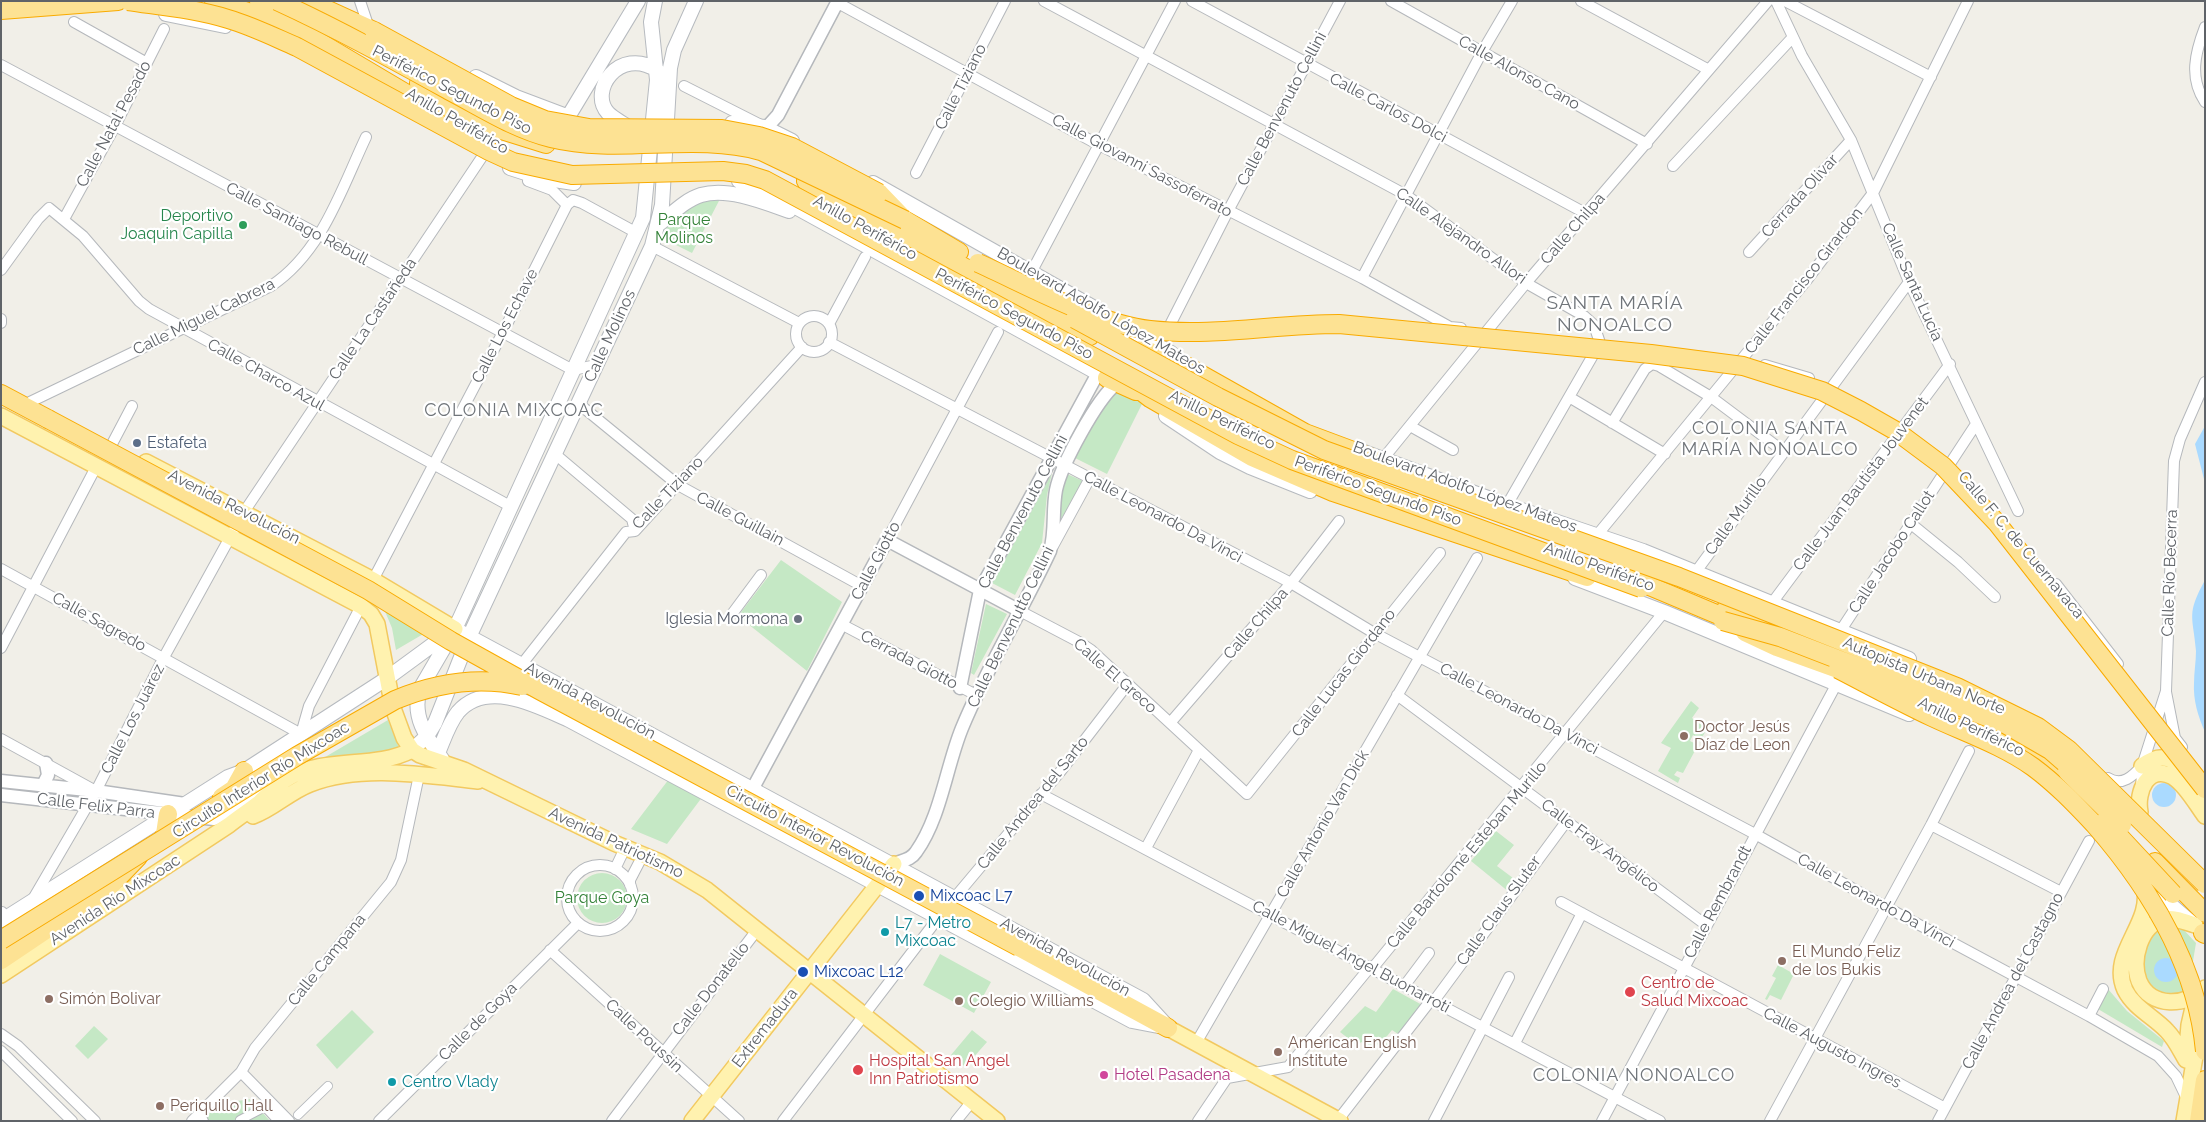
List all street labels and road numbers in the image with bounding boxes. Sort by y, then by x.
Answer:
street label: Calle Benvenuto Cellini [1233,29,1331,189]
street label: Calle Alonso Cano [1455,32,1583,114]
street label: Periférico Segundo Piso [369,41,535,139]
street label: Calle Tiziano [931,41,991,133]
street label: Calle Natal Pesado [73,58,155,190]
street label: Calle Carlos Dolci [1326,69,1450,147]
street label: Anillo Periférico [402,84,512,158]
street label: Calle Giovanni Sassoferrato [1048,110,1236,222]
street label: Cerrada Olivar [1758,150,1842,242]
street label: Calle Santiago Rebull [223,178,371,270]
street label: Calle Alejandro Allori [1392,184,1530,288]
street label: Calle Chilpa [1537,189,1609,269]
street label: Anillo Periférico [810,191,920,265]
street label: Calle Francisco Girardon [1741,204,1867,358]
street label: Calle Santa Lucía [1877,220,1947,344]
street label: Boulevard Adolfo López Mateos [994,243,1208,379]
street label: Calle La Castañeda [325,254,421,384]
street label: Periférico Segundo Piso [932,264,1096,364]
street label: Calle Los Echave [468,265,542,387]
street label: Calle Miguel Cabrera [130,274,278,360]
street label: Calle Molinos [580,287,640,385]
street label: Calle Charco Azul [204,335,328,415]
street label: Anillo Periférico [1166,386,1278,454]
street label: Calle Juan Bautista Jouvenet [1789,393,1933,575]
street label: Calle Benvenuto Cellini [974,432,1072,592]
street label: Boulevard Adolfo López Mateos [1350,437,1580,537]
street label: Periférico Segundo Piso [1292,452,1464,530]
street label: Calle Tiziano [628,453,708,533]
street label: Avenida Revolución [165,465,303,549]
street label: Calle Leonardo Da Vinci [1080,467,1246,567]
street label: Calle F. C. de Cuernavaca [1954,467,2088,623]
street label: Calle Murillo [1701,473,1771,559]
street label: Calle Jacobo Callot [1845,487,1939,617]
street label: Calle Guillain [693,488,787,550]
street label: Calle Río Becerra [2158,509,2182,637]
street label: Calle Giotto [847,518,905,604]
street label: Anillo Periférico [1541,538,1657,596]
street label: Calle Benvenutto Cellini [964,543,1058,711]
street label: Calle Chilpa [1220,584,1292,664]
street label: Calle Sagredo [49,588,149,656]
street label: Calle Lucas Giordano [1288,605,1400,741]
street label: Cerrada Giotto [857,626,961,694]
street label: Autopista Urbana Norte [1840,633,2008,719]
street label: Calle El Greco [1069,634,1161,718]
street label: Avenida Revolución [521,658,659,744]
street label: Calle Leonardo Da Vinci [1436,659,1602,759]
street label: Calle Los Juárez [97,661,169,777]
street label: Anillo Periférico [1915,693,2027,761]
street label: Circuito Interior Río Mixcoac [169,718,353,842]
street label: Calle Andrea del Sarto [973,732,1093,874]
street label: Calle Antonio Van Dick [1273,747,1373,901]
street label: Calle Bartolomé Esteban Murillo [1383,757,1551,953]
street label: Circuito Interior Revolución [723,781,907,891]
street label: Calle Felix Parra [36,789,156,823]
street label: Calle Fray Angélico [1537,795,1663,897]
street label: Avenida Patriotismo [545,803,687,883]
street label: Calle Rembrandt [1680,842,1756,962]
street label: Calle Leonardo Da Vinci [1794,850,1958,952]
street label: Avenida Río Mixcoac [46,851,184,949]
street label: Calle Claus Sluter [1453,852,1545,970]
street label: Calle Andrea del Castagno [1958,889,2068,1073]
street label: Calle Miguel Ángel Buonarroti [1249,897,1453,1017]
street label: Calle Campana [284,910,370,1010]
street label: Avenida Revolución [997,913,1133,1001]
street label: Calle Donatello [668,938,754,1040]
street label: Calle de Goya [435,979,521,1065]
street label: Extremadura [728,985,802,1071]
street label: Calle Poussin [601,995,687,1077]
street label: Calle Augusto Ingres [1760,1003,1904,1093]

